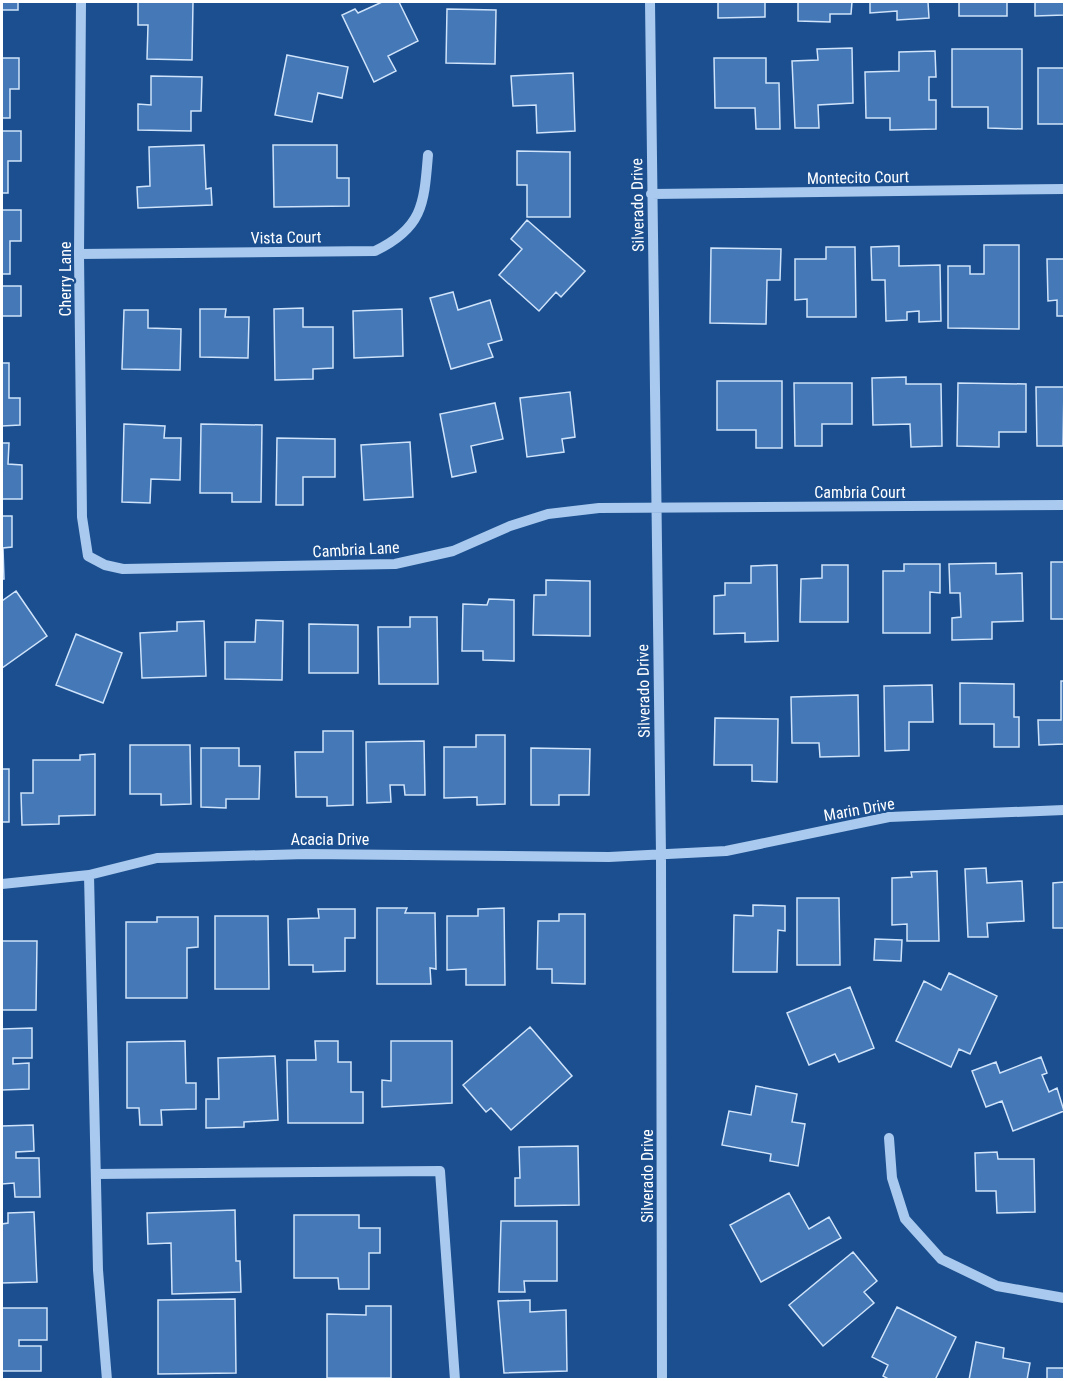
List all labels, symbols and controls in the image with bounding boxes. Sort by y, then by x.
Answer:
street label: Silverado Drive [627,158,648,252]
street label: Montecito Court [807,167,910,188]
street label: Vista Court [250,227,322,248]
street label: Cherry Lane [56,241,75,317]
street label: Cambria Court [814,483,906,502]
street label: Cambria Lane [312,538,400,561]
street label: Silverado Drive [633,644,654,738]
street label: Marin Drive [822,794,896,825]
street label: Acacia Drive [291,830,369,849]
street label: Silverado Drive [638,1129,657,1223]

